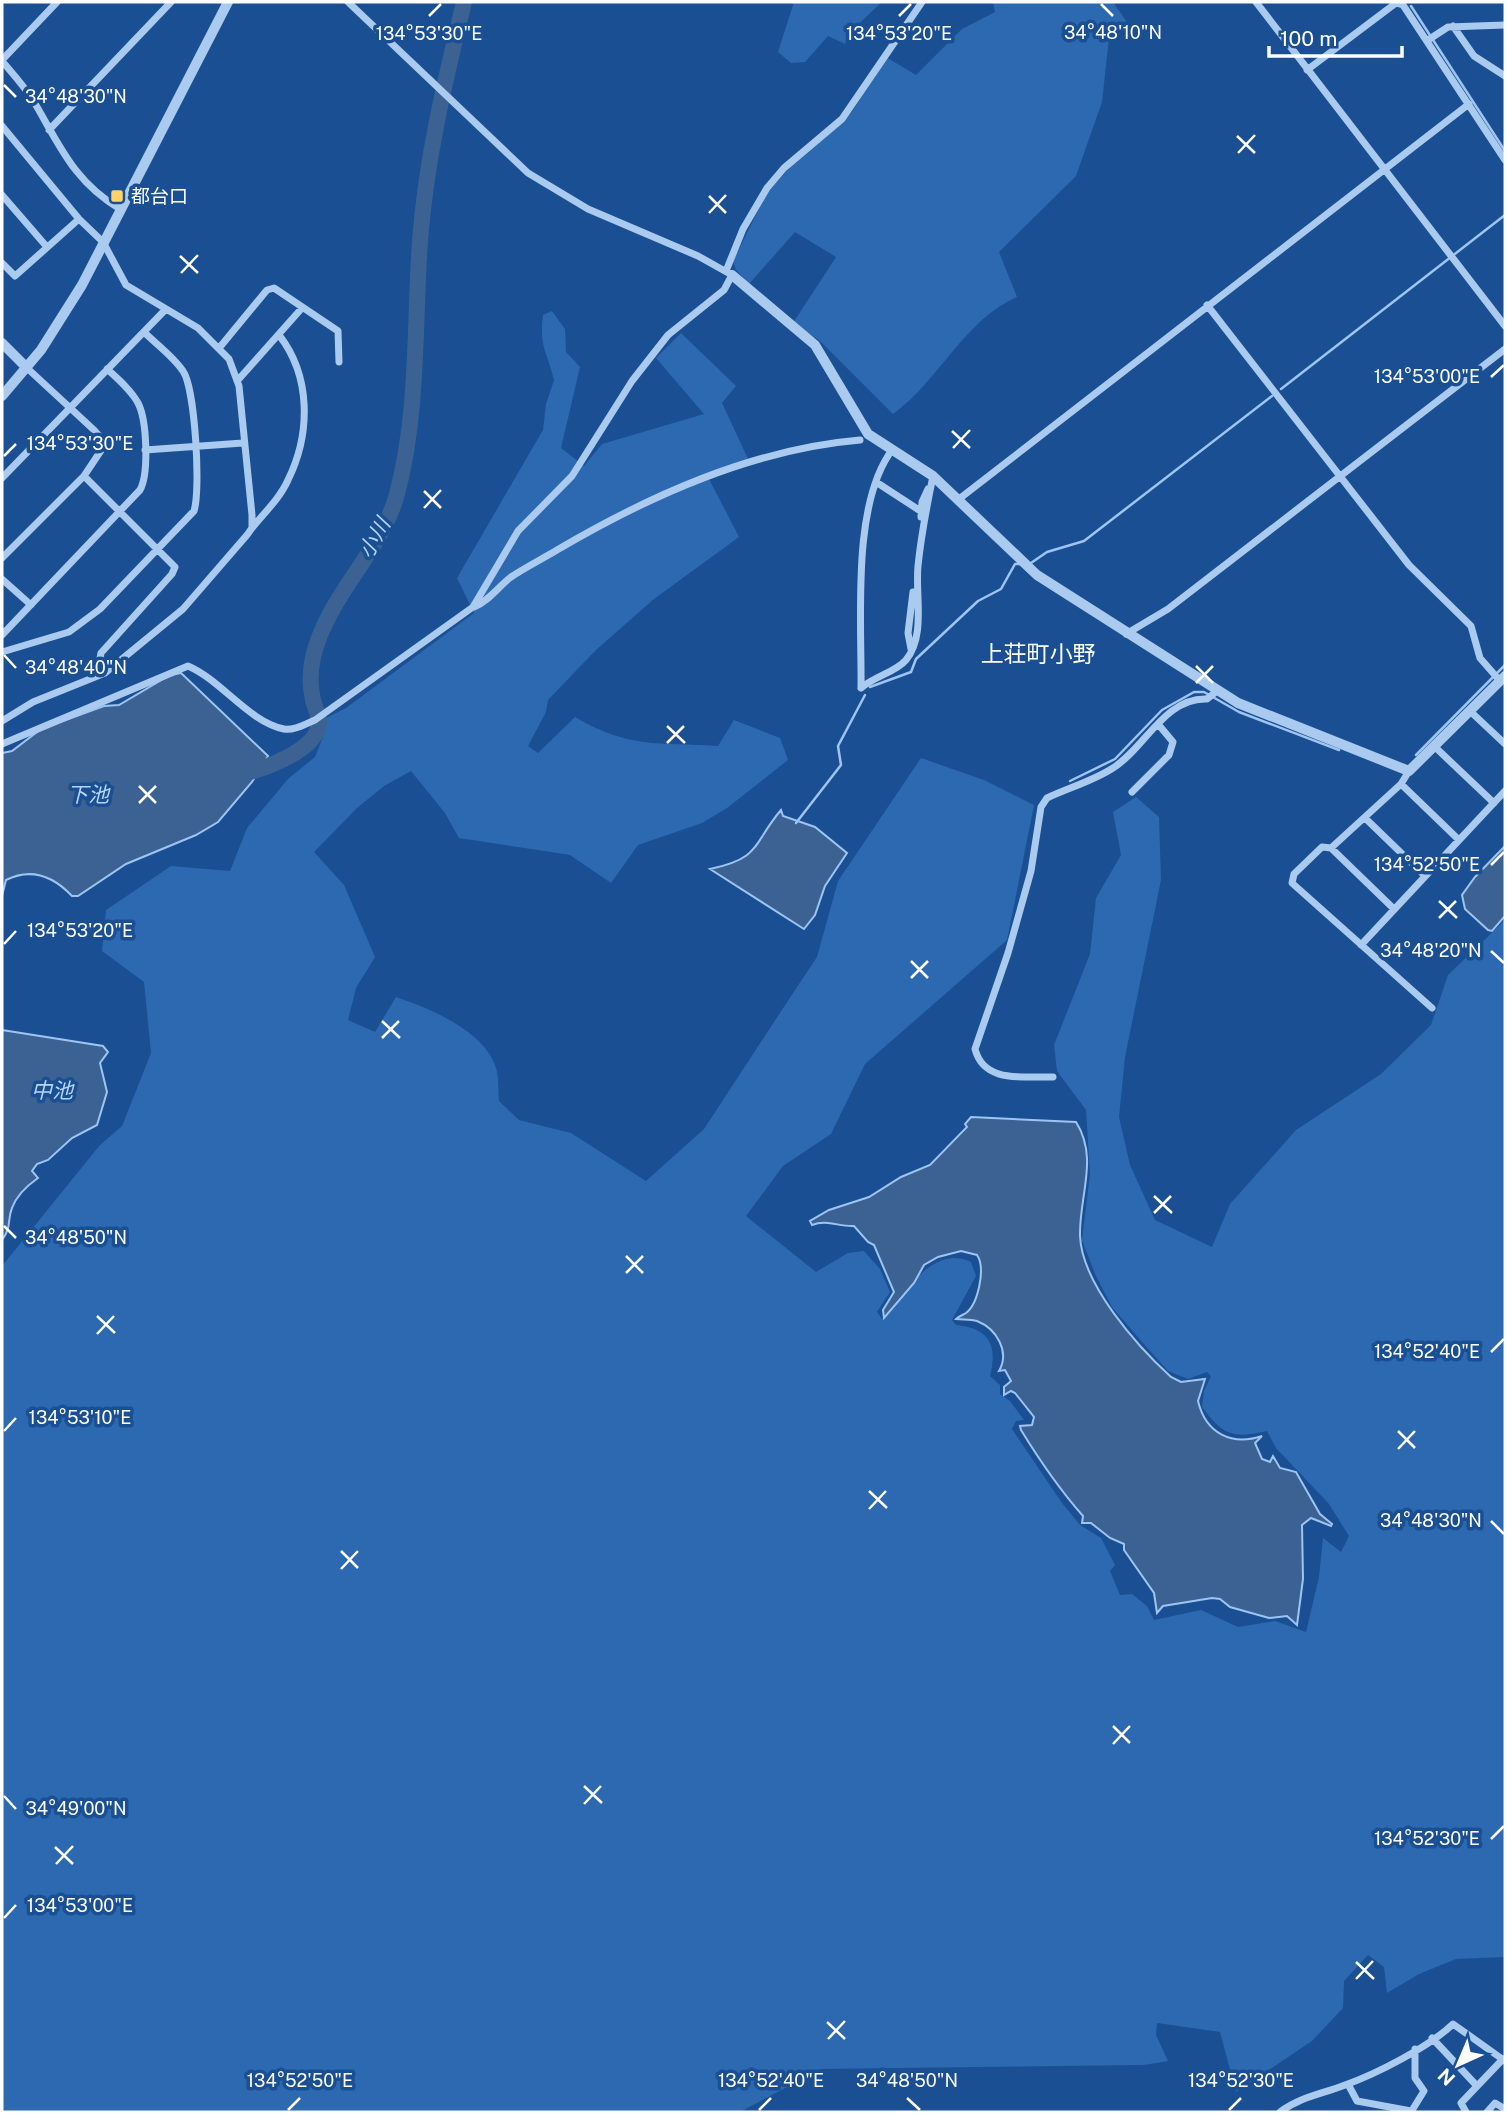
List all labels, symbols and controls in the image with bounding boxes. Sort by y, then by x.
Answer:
scale bar [1269,14,1402,58]
text: 34°48'10"N [1064,22,1162,43]
text: 134°53'30"E [376,23,482,44]
text: 134°53'20"E [846,23,952,44]
text: 100 m [1280,26,1337,51]
text: 34°48'30"N [25,86,127,107]
place label: 都台口 [131,185,188,207]
marker: 都台口 [109,188,125,204]
text: 134°53'00"E [1374,366,1480,387]
text: 134°53'30"E [27,433,133,454]
water label: 小川 [353,512,396,562]
district label: 上荘町小野 [981,640,1096,667]
text: 34°48'40"N [25,657,127,678]
water label: 下池 [67,782,111,807]
text: 134°52'50"E [1374,854,1480,875]
text: 134°53'20"E [27,920,133,941]
text: 34°48'20"N [1380,940,1482,961]
water label: 中池 [31,1078,75,1103]
text: 34°48'50"N [25,1227,127,1248]
text: 134°52'40"E [1374,1341,1480,1362]
text: 134°53'10"E [29,1407,131,1428]
text: 34°48'30"N [1380,1510,1482,1531]
text: 34°49'00"N [25,1798,127,1819]
text: 134°52'30"E [1374,1828,1480,1849]
text: 134°53'00"E [27,1895,133,1916]
north arrow [1423,2030,1493,2100]
text: N [1433,2064,1459,2090]
text: 134°52'50"E [247,2070,353,2091]
text: 134°52'40"E [718,2070,824,2091]
text: 34°48'50"N [856,2070,958,2091]
text: 134°52'30"E [1188,2070,1294,2091]

